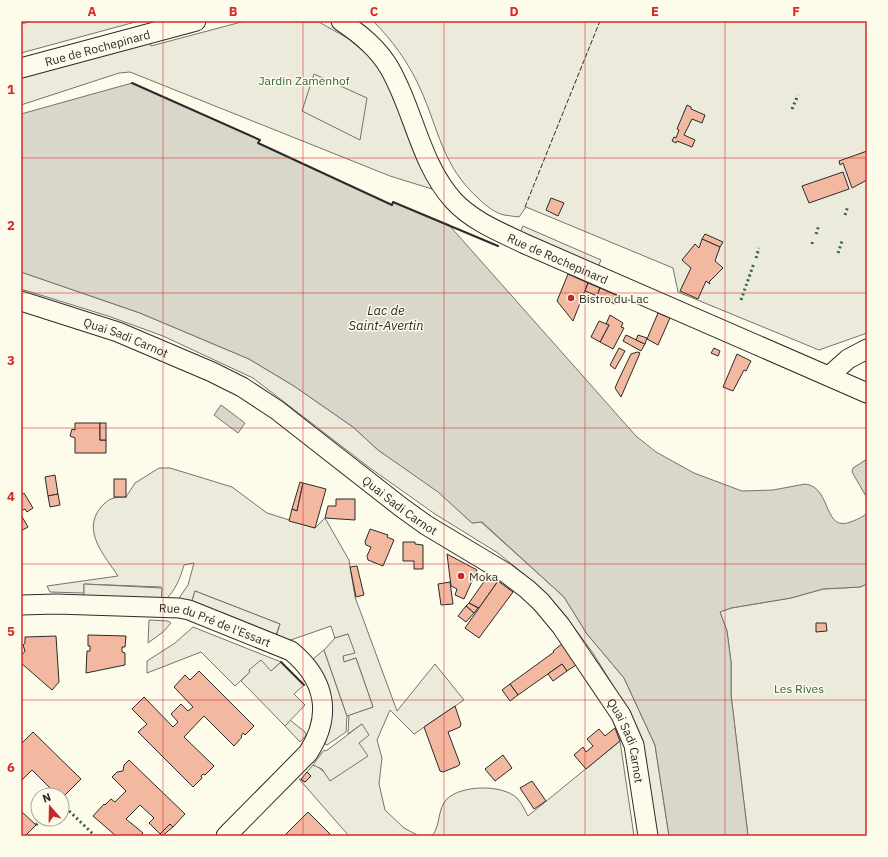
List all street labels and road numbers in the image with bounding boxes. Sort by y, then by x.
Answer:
street label: Rue de Rochepinard [43,26,152,69]
street label: Rue de Rochepinard [505,229,611,287]
street label: Quai Sadi Carnot [82,314,171,360]
street label: Quai Sadi Carnot [360,472,440,538]
street label: Rue du Pré de l'Essart [159,600,273,650]
street label: Quai Sadi Carnot [604,695,647,784]

